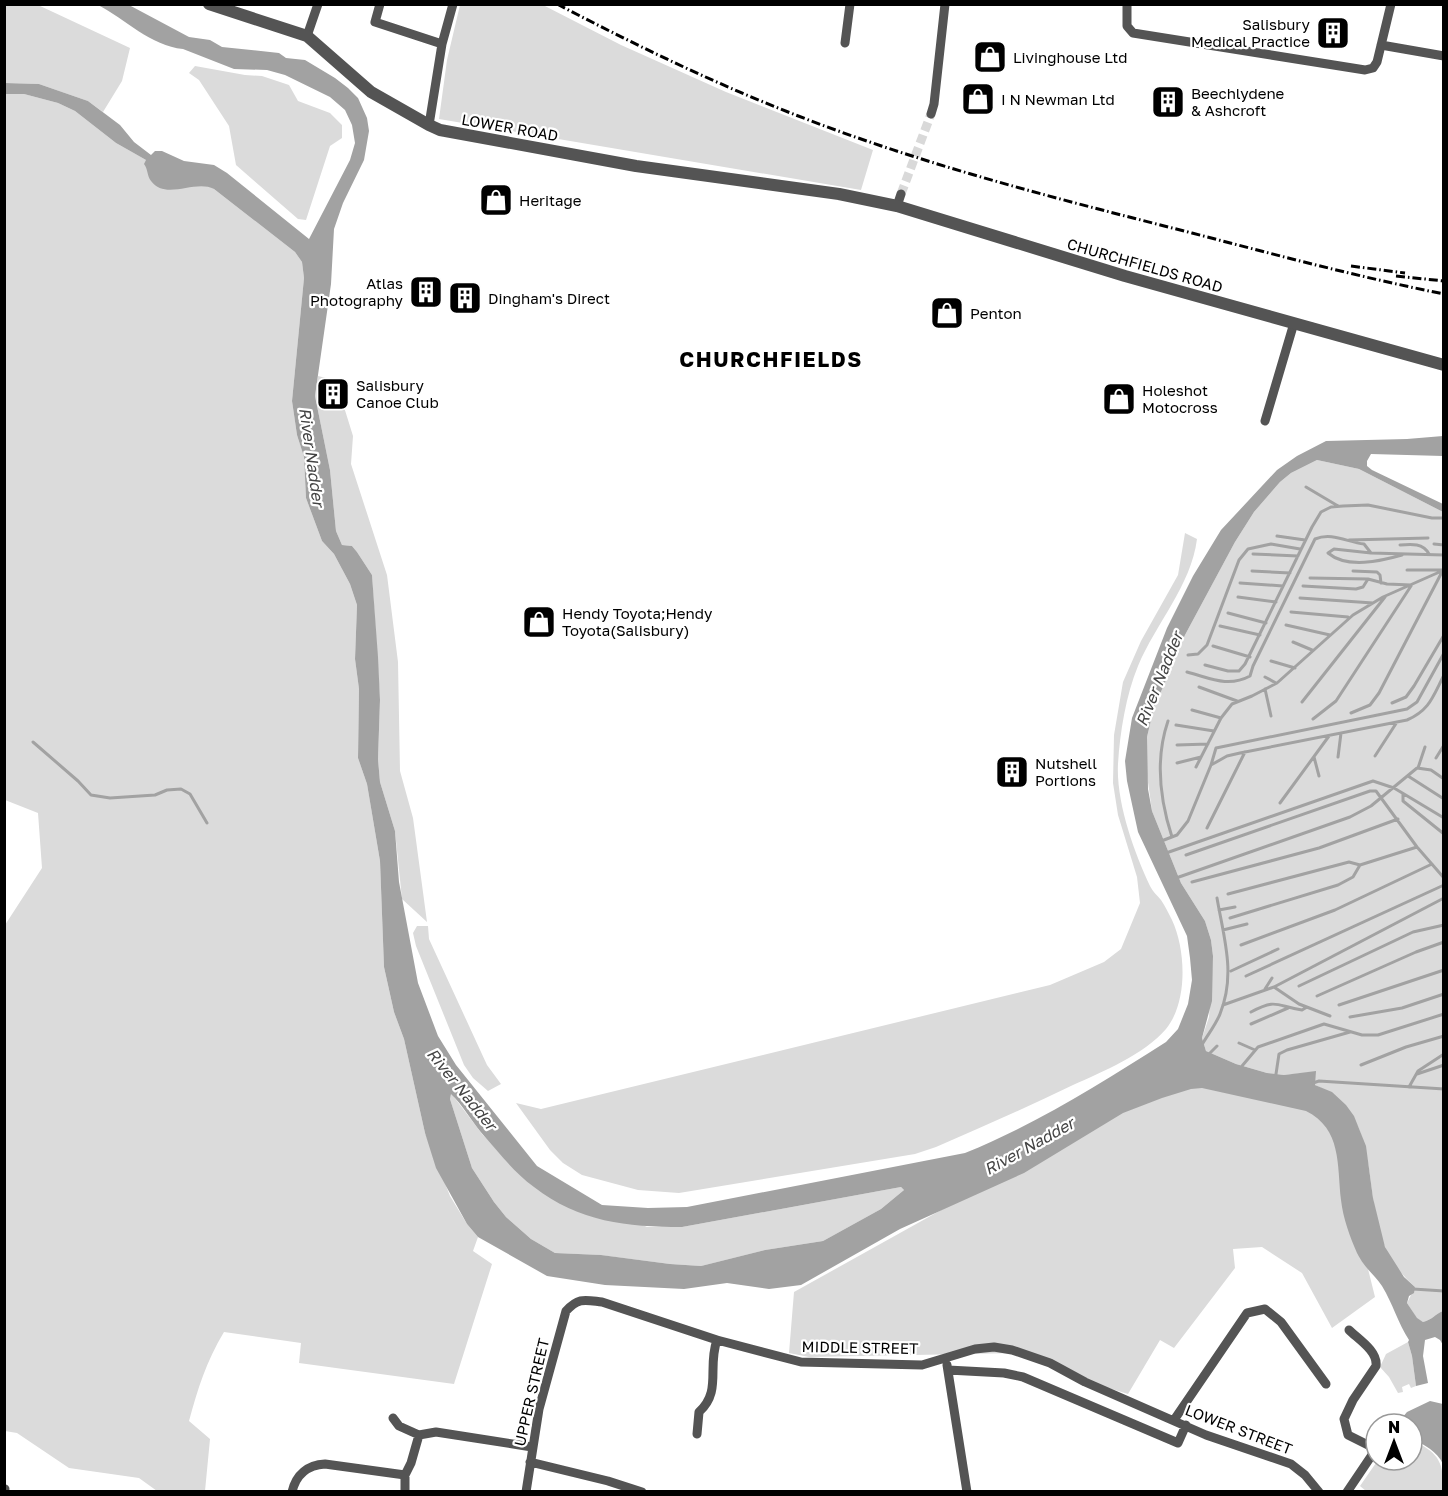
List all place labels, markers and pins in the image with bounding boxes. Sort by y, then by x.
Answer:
place label: Salisbury Medical Practice [1191,15,1311,50]
building icon: Salisbury Medical Practice [1315,15,1351,51]
shop icon: Livinghouse Ltd [972,39,1008,75]
place label: Livinghouse Ltd [1013,48,1127,66]
shop icon: I N Newman Ltd [960,81,996,117]
building icon: Beechlydene & Ashcroft [1150,84,1186,120]
place label: Beechlydene & Ashcroft [1191,84,1285,119]
place label: I N Newman Ltd [1001,90,1115,108]
shop icon: Heritage [478,182,514,218]
place label: Heritage [519,191,582,209]
place label: Atlas Photography [310,274,404,309]
building icon: Atlas Photography [408,274,444,310]
building icon: Dingham's Direct [447,280,483,316]
place label: Dingham's Direct [488,289,610,307]
shop icon: Penton [929,295,965,331]
place label: Penton [970,304,1022,322]
building icon: Salisbury Canoe Club [315,376,351,412]
place label: Salisbury Canoe Club [356,376,439,411]
shop icon: Holeshot Motocross [1101,381,1137,417]
place label: Holeshot Motocross [1142,381,1218,416]
shop icon: Hendy Toyota;Hendy Toyota(Salisbury) [521,604,557,640]
place label: Hendy Toyota;Hendy Toyota(Salisbury) [562,604,713,639]
building icon: Nutshell Portions [994,754,1030,790]
place label: Nutshell Portions [1035,754,1097,789]

